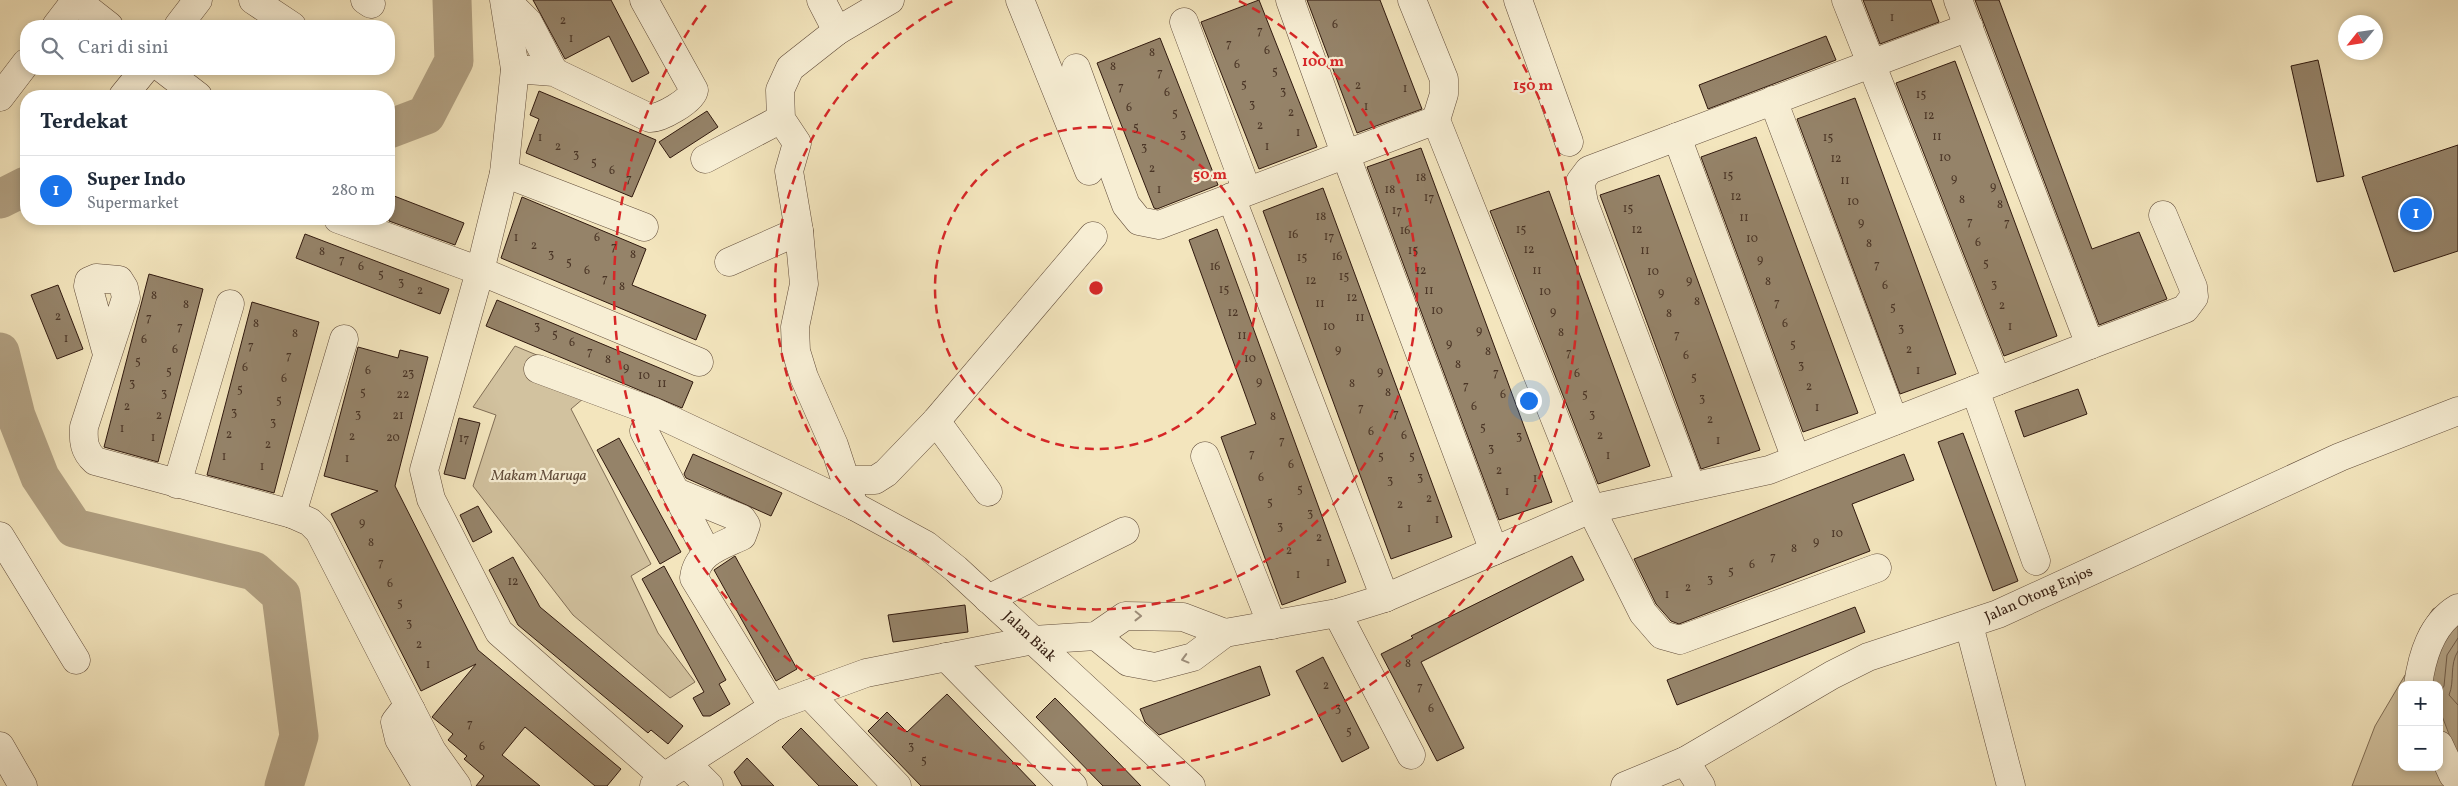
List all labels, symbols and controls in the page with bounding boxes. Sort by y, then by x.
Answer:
house number: 1 [1890,10,1894,26]
house number: 2 [560,13,566,29]
north arrow [2338,15,2383,60]
house number: 6 [1332,17,1338,33]
search box [20,20,395,75]
house number: 7 [1257,23,1263,39]
house number: 1 [569,31,573,47]
icon: search [38,34,66,62]
text: Cari di sini [78,35,169,61]
house number: 7 [1226,36,1232,52]
house number: 6 [1264,43,1270,59]
house number: 8 [1149,45,1155,61]
text: 100 m [1302,52,1345,73]
house number: 6 [1234,57,1240,73]
house number: 8 [1110,59,1116,75]
house number: 5 [1272,64,1278,80]
house number: 7 [1157,65,1163,81]
text: 150 m [1513,76,1553,97]
house number: 5 [1241,77,1247,93]
house number: 2 [1355,78,1361,94]
house number: 7 [1118,79,1124,95]
house number: 1 [1403,81,1407,97]
house number: 3 [1280,84,1286,100]
house number: 6 [1164,85,1170,101]
house number: 15 [1916,87,1926,103]
house number: 3 [1249,97,1255,113]
house number: 1 [1364,99,1368,115]
house number: 6 [1126,100,1132,116]
house number: 2 [1288,105,1294,121]
house number: 5 [1172,106,1178,122]
text: Terdekat [40,108,128,137]
house number: 12 [1923,108,1935,124]
house number: 2 [1257,118,1263,134]
house number: 5 [1133,120,1139,136]
house number: 1 [1296,125,1300,141]
house number: 3 [1180,127,1186,143]
house number: 11 [1932,129,1942,145]
house number: 1 [538,130,542,146]
house number: 15 [1823,130,1833,146]
house number: 2 [555,139,561,155]
house number: 1 [1265,139,1269,155]
house number: 3 [1141,140,1147,156]
house number: 3 [573,147,579,163]
house number: 10 [1939,150,1951,166]
house number: 12 [1830,151,1842,167]
house number: 5 [591,155,597,171]
house number: 2 [1149,161,1155,177]
house number: 6 [609,163,615,179]
text: 50 m [1193,165,1227,186]
text: Super Indo [87,167,186,193]
house number: 15 [1723,168,1733,184]
house number: 18 [1416,170,1426,186]
house number: 7 [626,171,632,187]
house number: 9 [1951,171,1957,187]
house number: 11 [1840,173,1850,189]
house number: 9 [1990,179,1996,195]
text: 1 [53,180,59,202]
text: 280 m [331,180,375,202]
house number: 1 [1157,182,1161,198]
house number: 18 [1385,182,1395,198]
house number: 12 [1730,189,1742,205]
house number: 17 [1424,190,1434,206]
house number: 8 [1959,192,1965,208]
text: Supermarket [87,193,179,215]
house number: 10 [1847,194,1859,210]
pin: 1 [2400,195,2432,233]
house number: 8 [1997,197,2003,213]
house number: 15 [1623,201,1633,217]
house number: 17 [1392,203,1402,219]
house number: 18 [1316,209,1326,225]
house number: 11 [1739,210,1749,226]
house number: 7 [1967,214,1973,230]
house number: 9 [1858,215,1864,231]
house number: 7 [2004,215,2010,231]
house number: 15 [1516,222,1526,238]
house number: 12 [1631,222,1643,238]
house number: 16 [1400,223,1410,239]
house number: 16 [1288,227,1298,243]
house number: 17 [1324,229,1334,245]
house number: 1 [514,230,518,246]
house number: 6 [594,230,600,246]
house number: 10 [1746,231,1758,247]
house number: 6 [1975,235,1981,251]
house number: 8 [1866,236,1872,252]
house number: 2 [531,238,537,254]
house number: 7 [611,239,617,255]
house number: 12 [1523,242,1535,258]
house number: 15 [1408,243,1418,259]
house number: 11 [1640,243,1650,259]
house number: 8 [319,244,325,260]
house number: 3 [548,247,554,263]
house number: 8 [630,247,636,263]
house number: 16 [1332,249,1342,265]
house number: 15 [1297,250,1307,266]
house number: 7 [339,252,345,268]
house number: 9 [1757,252,1763,268]
house number: 5 [566,255,572,271]
house number: 5 [1983,256,1989,272]
house number: 7 [1874,257,1880,273]
house number: 6 [358,259,364,275]
house number: 16 [1210,259,1220,275]
house number: 6 [584,263,590,279]
house number: 12 [1415,263,1427,279]
house number: 11 [1532,263,1542,279]
house number: 10 [1647,264,1659,280]
house number: 5 [378,267,384,283]
house number: 15 [1339,269,1349,285]
house number: 7 [602,271,608,287]
house number: 12 [1305,273,1317,289]
house number: 9 [1686,273,1692,289]
house number: 8 [1765,274,1771,290]
house number: 3 [398,275,404,291]
house number: 3 [1991,277,1997,293]
house number: 6 [1882,278,1888,294]
house number: 8 [619,279,625,295]
centre of rings [1087,279,1105,297]
house number: 15 [1219,282,1229,298]
house number: 2 [417,283,423,299]
house number: 11 [1424,283,1434,299]
house number: 10 [1539,284,1551,300]
house number: 9 [1658,285,1664,301]
house number: 8 [151,288,157,304]
house number: 12 [1346,290,1358,306]
house number: 8 [1694,294,1700,310]
house number: 7 [1774,295,1780,311]
house number: 11 [1315,296,1325,312]
house number: 8 [183,297,189,313]
house number: 2 [1999,298,2005,314]
house number: 5 [1890,300,1896,316]
house number: 10 [1431,303,1443,319]
house number: 9 [1550,304,1556,320]
house number: 12 [1227,305,1239,321]
house number: 8 [1666,306,1672,322]
house number: 2 [55,309,61,325]
house number: 7 [146,310,152,326]
house number: 11 [1355,310,1365,326]
house number: 8 [253,316,259,332]
house number: 6 [1782,316,1788,332]
house number: 7 [177,319,183,335]
house number: 3 [534,319,540,335]
house number: 10 [1323,319,1335,335]
house number: 1 [2008,319,2012,335]
house number: 3 [1898,321,1904,337]
house number: 9 [1476,323,1482,339]
house number: 8 [1558,325,1564,341]
house number: 8 [292,326,298,342]
house number: 5 [552,327,558,343]
house number: 7 [1674,327,1680,343]
house number: 11 [1237,328,1247,344]
house number: 1 [64,331,68,347]
house number: 6 [141,332,147,348]
house number: 6 [569,335,575,351]
house number: 9 [1446,336,1452,352]
house number: 5 [1790,337,1796,353]
house number: 7 [248,338,254,354]
house number: 6 [172,342,178,358]
house number: 9 [1335,342,1341,358]
house number: 2 [1906,342,1912,358]
house number: 7 [587,344,593,360]
house number: 8 [1485,344,1491,360]
house number: 7 [1566,345,1572,361]
house number: 7 [286,348,292,364]
house number: 6 [1683,348,1689,364]
house number: 10 [1244,351,1256,367]
house number: 8 [605,352,611,368]
house number: 5 [135,354,141,370]
house number: 8 [1455,357,1461,373]
house number: 3 [1798,358,1804,374]
house number: 6 [242,360,248,376]
house number: 9 [623,360,629,376]
house number: 6 [365,363,371,379]
house number: 1 [1916,363,1920,379]
house number: 5 [166,364,172,380]
house number: 9 [1377,364,1383,380]
house number: 7 [1493,365,1499,381]
house number: 23 [402,366,414,382]
house number: 6 [1574,366,1580,382]
house number: 10 [638,368,650,384]
house number: 5 [1691,370,1697,386]
house number: 6 [281,371,287,387]
house number: 9 [1256,374,1262,390]
house number: 3 [129,376,135,392]
house number: 11 [657,376,667,392]
house number: 8 [1349,376,1355,392]
house number: 7 [1463,378,1469,394]
house number: 2 [1806,379,1812,395]
house number: 5 [237,382,243,398]
house number: 5 [360,385,366,401]
house number: 8 [1385,385,1391,401]
house number: 3 [161,386,167,402]
house number: 22 [397,387,409,403]
house number: 6 [1500,387,1506,403]
house number: 5 [1582,387,1588,403]
your location [1516,388,1542,414]
house number: 3 [1699,391,1705,407]
house number: 5 [276,393,282,409]
house number: 2 [124,399,130,415]
house number: 6 [1471,399,1477,415]
house number: 7 [1358,400,1364,416]
house number: 1 [1815,400,1819,416]
house number: 3 [231,405,237,421]
house number: 7 [1393,406,1399,422]
house number: 3 [355,407,361,423]
house number: 3 [1589,407,1595,423]
house number: 2 [156,408,162,424]
house number: 21 [392,408,404,424]
house number: 8 [1270,409,1276,425]
house number: 2 [1707,412,1713,428]
house number: 3 [270,415,276,431]
house number: 5 [1480,420,1486,436]
house number: 1 [120,421,124,437]
house number: 6 [1368,424,1374,440]
house number: 2 [226,427,232,443]
house number: 6 [1401,428,1407,444]
house number: 2 [1597,428,1603,444]
house number: 2 [349,429,355,445]
house number: 3 [1516,429,1522,445]
house number: 1 [151,430,155,446]
house number: 20 [386,430,400,446]
house number: 17 [459,431,469,447]
house number: 7 [1279,433,1285,449]
house number: 1 [1716,433,1720,449]
house number: 2 [265,437,271,453]
house number: 3 [1488,441,1494,457]
house number: 7 [1249,446,1255,462]
house number: 1 [1606,448,1610,464]
house number: 1 [222,449,226,465]
house number: 5 [1378,449,1384,465]
house number: 5 [1409,449,1415,465]
house number: 1 [345,451,349,467]
house number: 6 [1288,457,1294,473]
house number: 1 [260,459,264,475]
house number: 2 [1496,463,1502,479]
park label: Makam Maruga [490,466,587,487]
house number: 6 [1258,470,1264,486]
house number: 3 [1417,470,1423,486]
house number: 1 [1533,471,1537,487]
house number: 3 [1387,473,1393,489]
house number: 5 [1297,482,1303,498]
house number: 1 [1505,484,1509,500]
house number: 2 [1426,491,1432,507]
house number: 5 [1267,495,1273,511]
house number: 2 [1397,497,1403,513]
house number: 3 [1307,506,1313,522]
house number: 1 [1435,512,1439,528]
house number: 9 [359,515,365,531]
house number: 3 [1277,519,1283,535]
house number: 1 [1407,521,1411,537]
house number: 10 [1831,526,1843,542]
house number: 2 [1316,530,1322,546]
house number: 9 [1813,534,1819,550]
house number: 8 [368,535,374,551]
house number: 8 [1791,541,1797,557]
house number: 2 [1286,543,1292,559]
house number: 7 [1770,549,1776,565]
house number: 7 [378,555,384,571]
house number: 1 [1326,555,1330,571]
house number: 6 [1749,557,1755,573]
street label: Jalan Otong Enjos [1981,562,2097,628]
house number: 5 [1728,564,1734,580]
house number: 1 [1296,567,1300,583]
house number: 3 [1707,572,1713,588]
house number: 12 [507,574,519,590]
house number: 6 [387,576,393,592]
house number: 2 [1685,580,1691,596]
house number: 1 [1665,587,1669,603]
house number: 5 [397,596,403,612]
street label: Jalan Biak [998,607,1060,667]
one-way arrow [1135,611,1143,622]
house number: 3 [406,616,412,632]
house number: 2 [416,637,422,653]
one-way arrow [1181,653,1190,664]
house number: 8 [1405,656,1411,672]
house number: 1 [426,657,430,673]
house number: 2 [1323,678,1329,694]
house number: 7 [1417,679,1423,695]
map controls [2398,681,2443,771]
button: + [2398,681,2443,726]
house number: 3 [1335,701,1341,717]
house number: 6 [1428,701,1434,717]
house number: 7 [467,716,473,732]
house number: 5 [1346,724,1352,740]
button: − [2398,726,2443,771]
house number: 6 [479,739,485,755]
house number: 3 [908,739,914,755]
house number: 5 [921,753,927,769]

